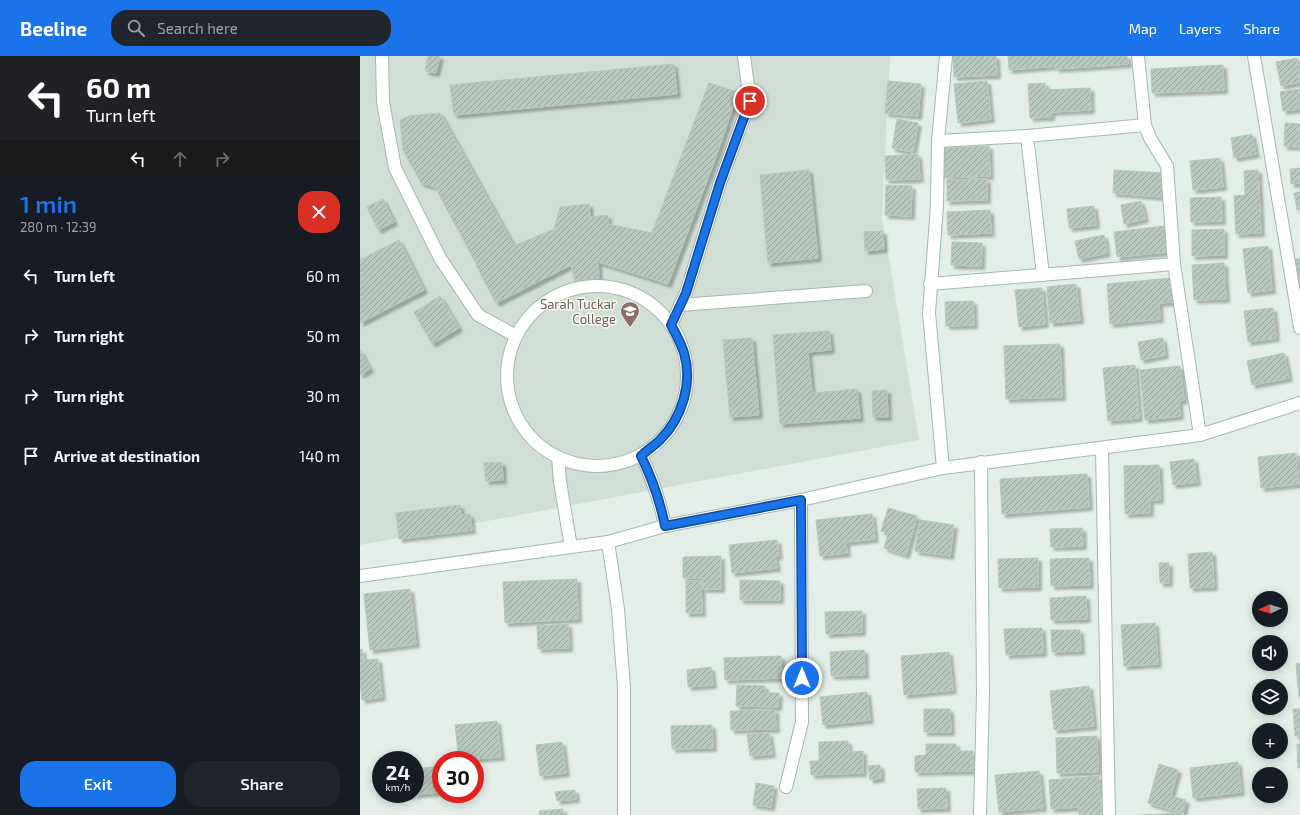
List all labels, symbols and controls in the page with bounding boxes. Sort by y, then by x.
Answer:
search box [111,10,391,46]
text: Beeline [20,17,87,40]
icon: search [125,17,147,39]
text: Search here [157,19,238,37]
text: Map [1129,20,1157,37]
text: Layers [1179,20,1221,37]
text: Share [1243,20,1280,37]
text: 60 m [86,70,151,104]
icon: left [20,72,72,124]
pin [733,84,767,118]
icon: arrive [739,90,761,112]
text: Turn left [86,104,156,126]
icon: left [127,148,149,170]
icon: ahead [169,148,191,170]
icon: right [211,148,233,170]
text: 1 min [20,189,77,218]
button: close [298,191,340,233]
text: 280 m · 12:39 [20,219,96,235]
icon: left [20,265,42,287]
text: Turn left [54,267,115,285]
text: 60 m [306,267,340,285]
place label: Sarah Tuckar College [540,296,616,327]
school or university icon: Sarah Tuckar College [619,300,641,328]
icon: right [20,325,42,347]
text: Turn right [54,327,124,345]
text: 50 m [306,327,340,345]
icon: right [20,385,42,407]
text: Turn right [54,387,124,405]
text: 30 m [306,387,340,405]
icon: arrive [20,445,42,467]
text: Arrive at destination [54,447,200,465]
text: 140 m [299,447,340,465]
north arrow [1252,591,1288,627]
map controls [1252,591,1288,803]
button: sound [1252,635,1288,671]
position arrow [781,657,823,699]
button: layers [1252,679,1288,715]
button: + [1252,723,1288,759]
speed limit sign: 30 [432,751,484,803]
text: 24 [386,760,410,784]
button: Exit [20,761,176,807]
button: Share [184,761,340,807]
button: − [1252,767,1288,803]
text: km/h [386,781,410,793]

